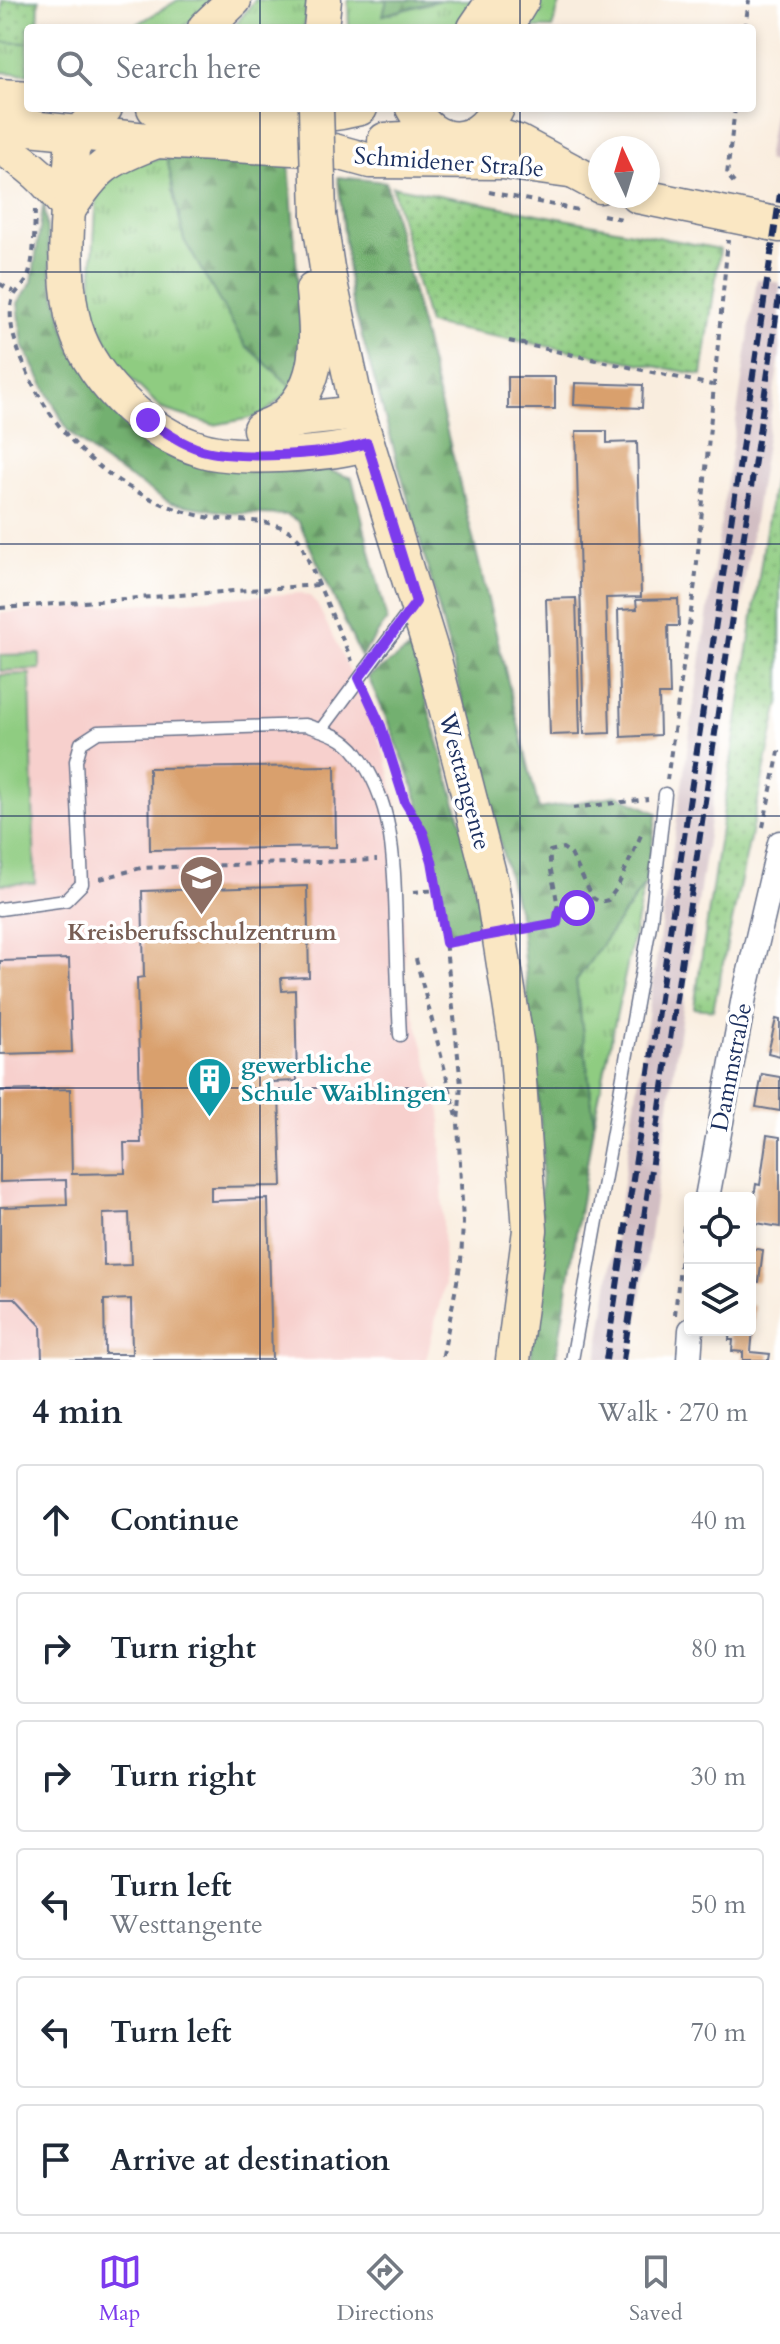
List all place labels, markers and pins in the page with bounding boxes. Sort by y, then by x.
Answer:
school or university icon: Kreisberufsschulzentrum [178,854,226,917]
place label: Kreisberufsschulzentrum [67,916,338,949]
place label: gewerbliche Schule Waiblingen [241,1049,448,1110]
building icon: gewerbliche Schule Waiblingen [186,1055,234,1118]

